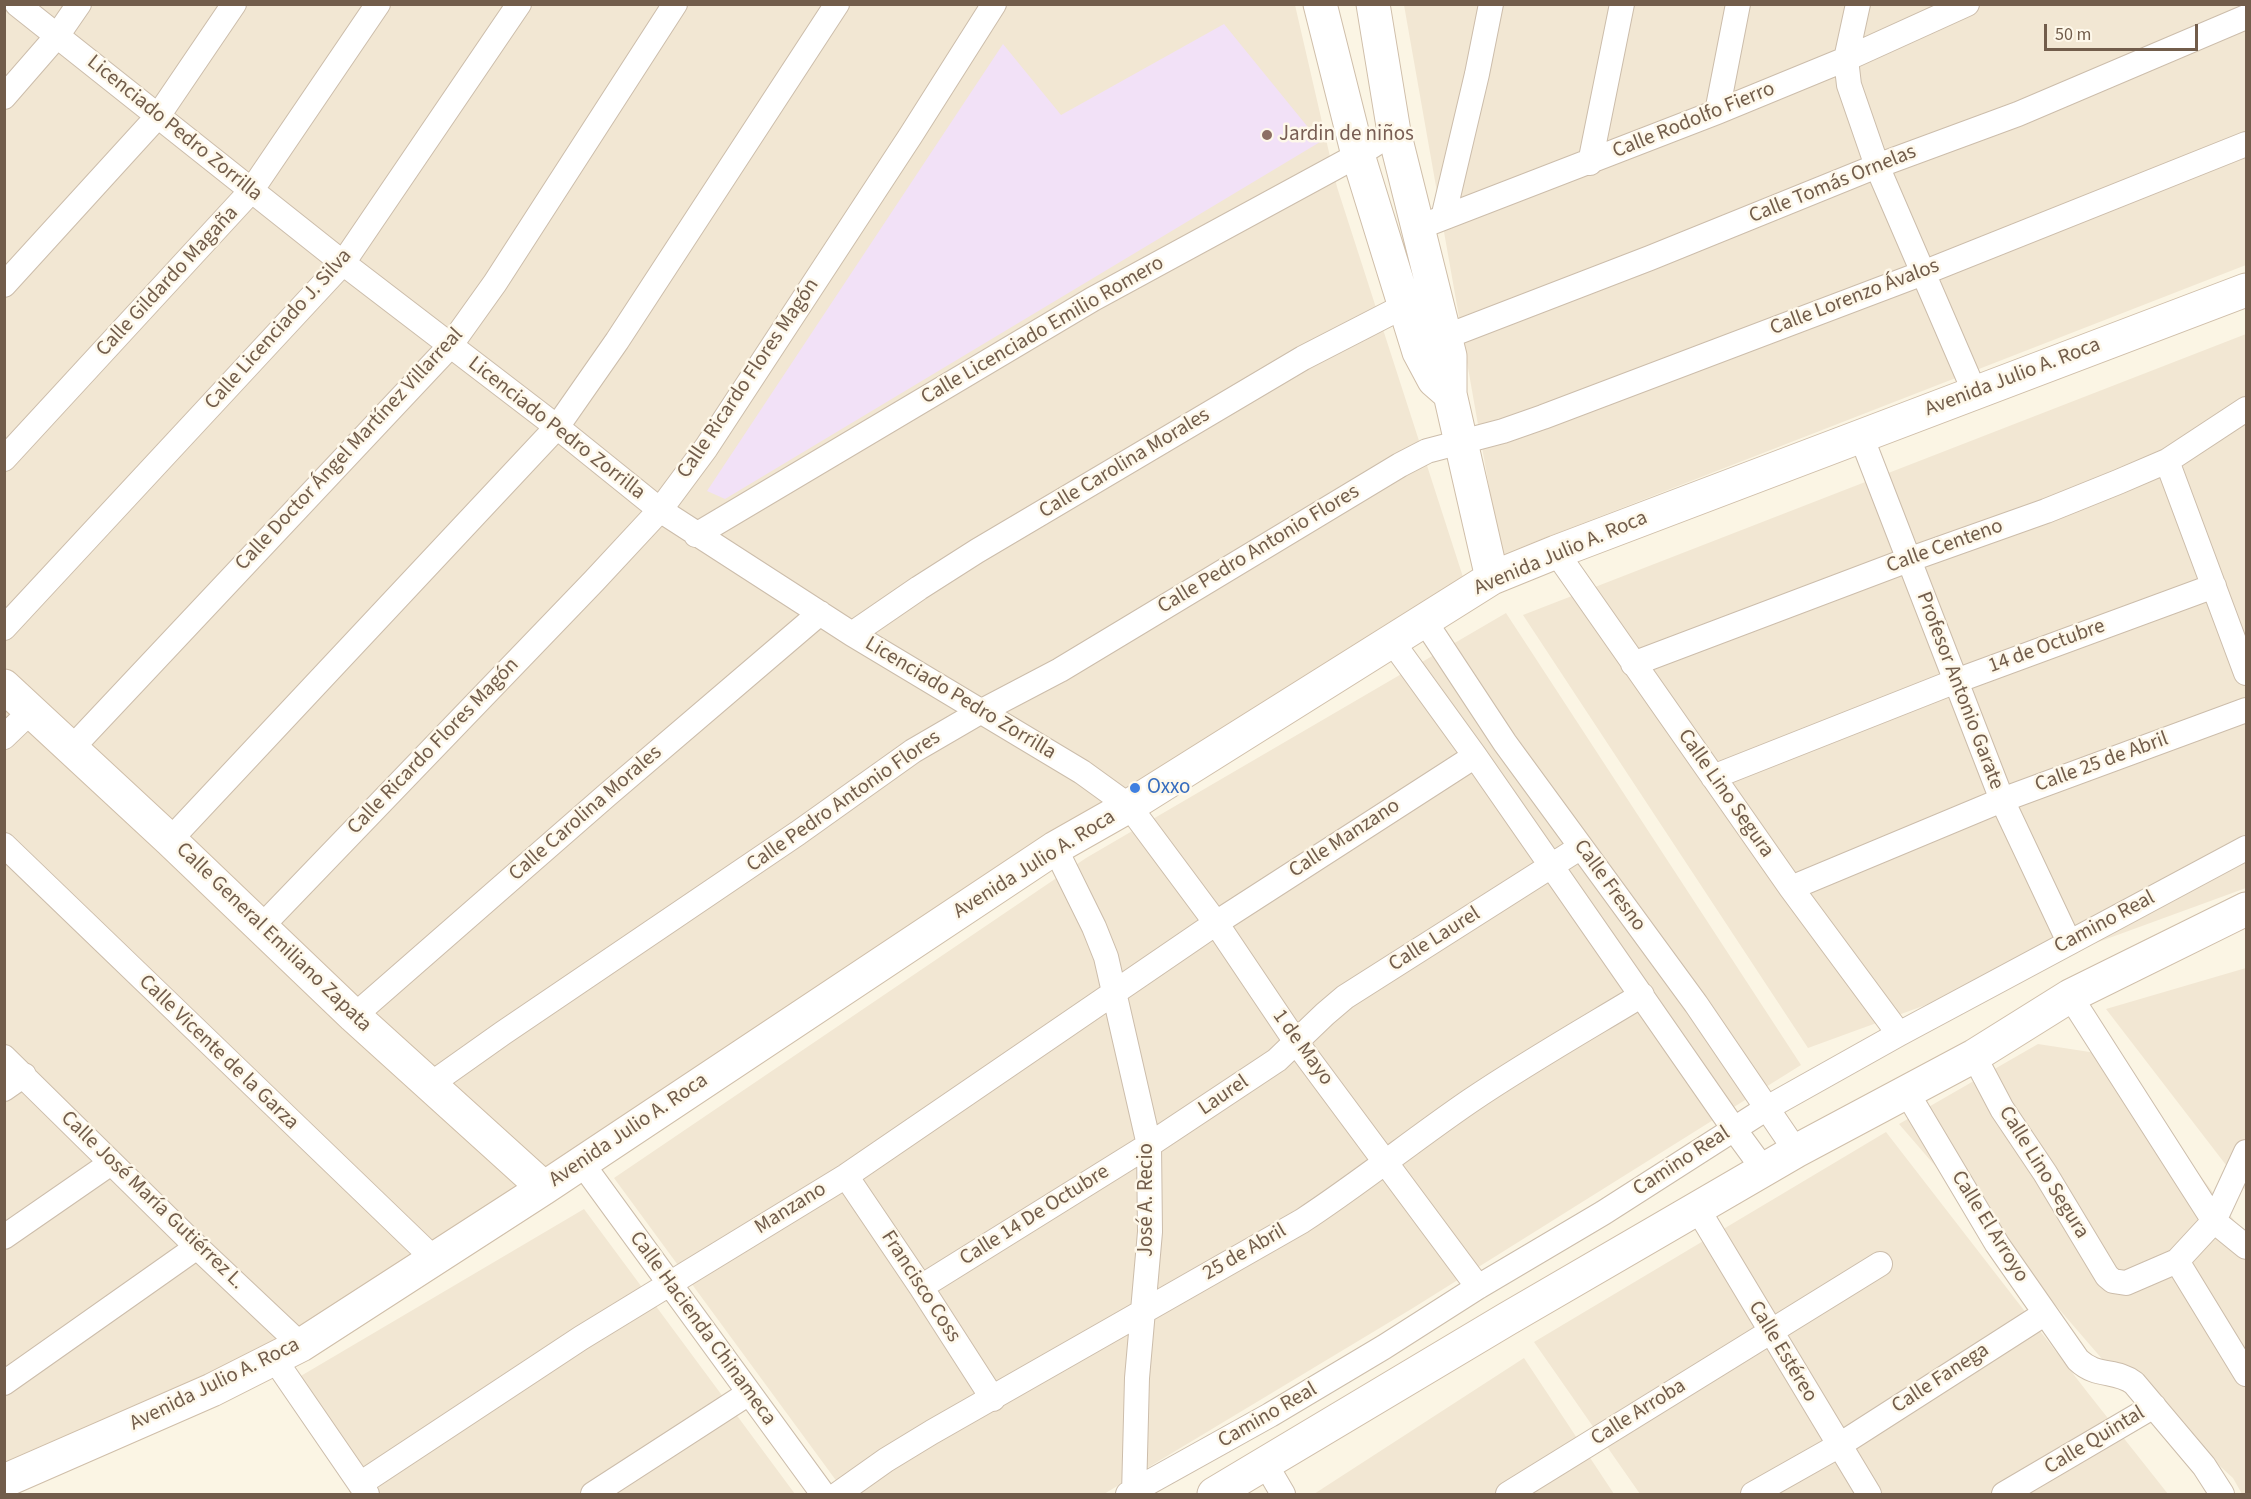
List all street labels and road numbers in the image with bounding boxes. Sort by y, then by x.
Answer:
street label: Licenciado Pedro Zorrilla [81,50,267,208]
street label: Calle Rodolfo Fierro [1609,77,1779,165]
street label: Calle Tomás Ornelas [1746,140,1920,230]
street label: Calle Gildardo Magaña [92,201,244,363]
street label: Calle Licenciado J. Silva [200,244,358,416]
street label: Calle Licenciado Emilio Romero [917,251,1169,411]
street label: Calle Lorenzo Ávalos [1767,254,1943,342]
street label: Calle Ricardo Flores Magón [673,274,825,484]
street label: Calle Doctor Ángel Martínez Villarreal [231,323,469,577]
street label: Avenida Julio A. Roca [1922,333,2104,423]
street label: Licenciado Pedro Zorrilla [462,352,650,506]
street label: Calle Carolina Morales [1035,403,1215,525]
street label: Calle Pedro Antonio Flores [1154,480,1364,620]
street label: Avenida Julio A. Roca [1470,506,1652,602]
street label: Calle Centeno [1883,514,2007,580]
street label: Profesor Antonio Garate [1910,589,2008,793]
street label: 14 de Octubre [1985,614,2109,680]
street label: Licenciado Pedro Zorrilla [860,632,1060,766]
street label: Calle Ricardo Flores Magón [343,653,525,841]
street label: Calle Lino Segura [1671,725,1779,863]
street label: Calle Pedro Antonio Flores [742,726,946,878]
street label: Calle 25 de Abril [2032,727,2172,799]
street label: Calle Carolina Morales [504,741,668,887]
street label: Calle Manzano [1285,794,1405,884]
street label: Avenida Julio A. Roca [949,805,1121,925]
street label: Calle Fresno [1567,835,1651,937]
street label: Calle General Emiliano Zapata [170,838,376,1038]
street label: Camino Real [2051,886,2159,960]
street label: Calle Laurel [1385,902,1485,978]
street label: Calle Vicente de la Garza [133,970,303,1136]
street label: 1 de Mayo [1266,1005,1338,1091]
street label: Avenida Julio A. Roca [545,1069,713,1193]
street label: Laurel [1194,1070,1254,1122]
street label: Calle Lino Segura [1992,1102,2094,1244]
street label: Calle José María Gutiérrez L. [55,1106,249,1296]
street label: Camino Real [1629,1121,1735,1203]
street label: José A. Recio [1134,1143,1160,1257]
street label: Calle 14 De Octubre [956,1160,1114,1272]
street label: Calle El Arroyo [1945,1167,2033,1287]
street label: Manzano [751,1177,831,1241]
street label: 25 de Abril [1199,1219,1291,1287]
street label: Francisco Coss [875,1226,965,1348]
street label: Calle Hacienda Chinameca [623,1227,781,1431]
street label: Calle Estéreo [1742,1297,1822,1407]
street label: Avenida Julio A. Roca [126,1333,304,1437]
street label: Calle Fanega [1888,1338,1994,1420]
street label: Calle Arroba [1587,1374,1691,1452]
street label: Camino Real [1214,1378,1322,1454]
street label: Calle Quintal [2040,1401,2150,1481]

